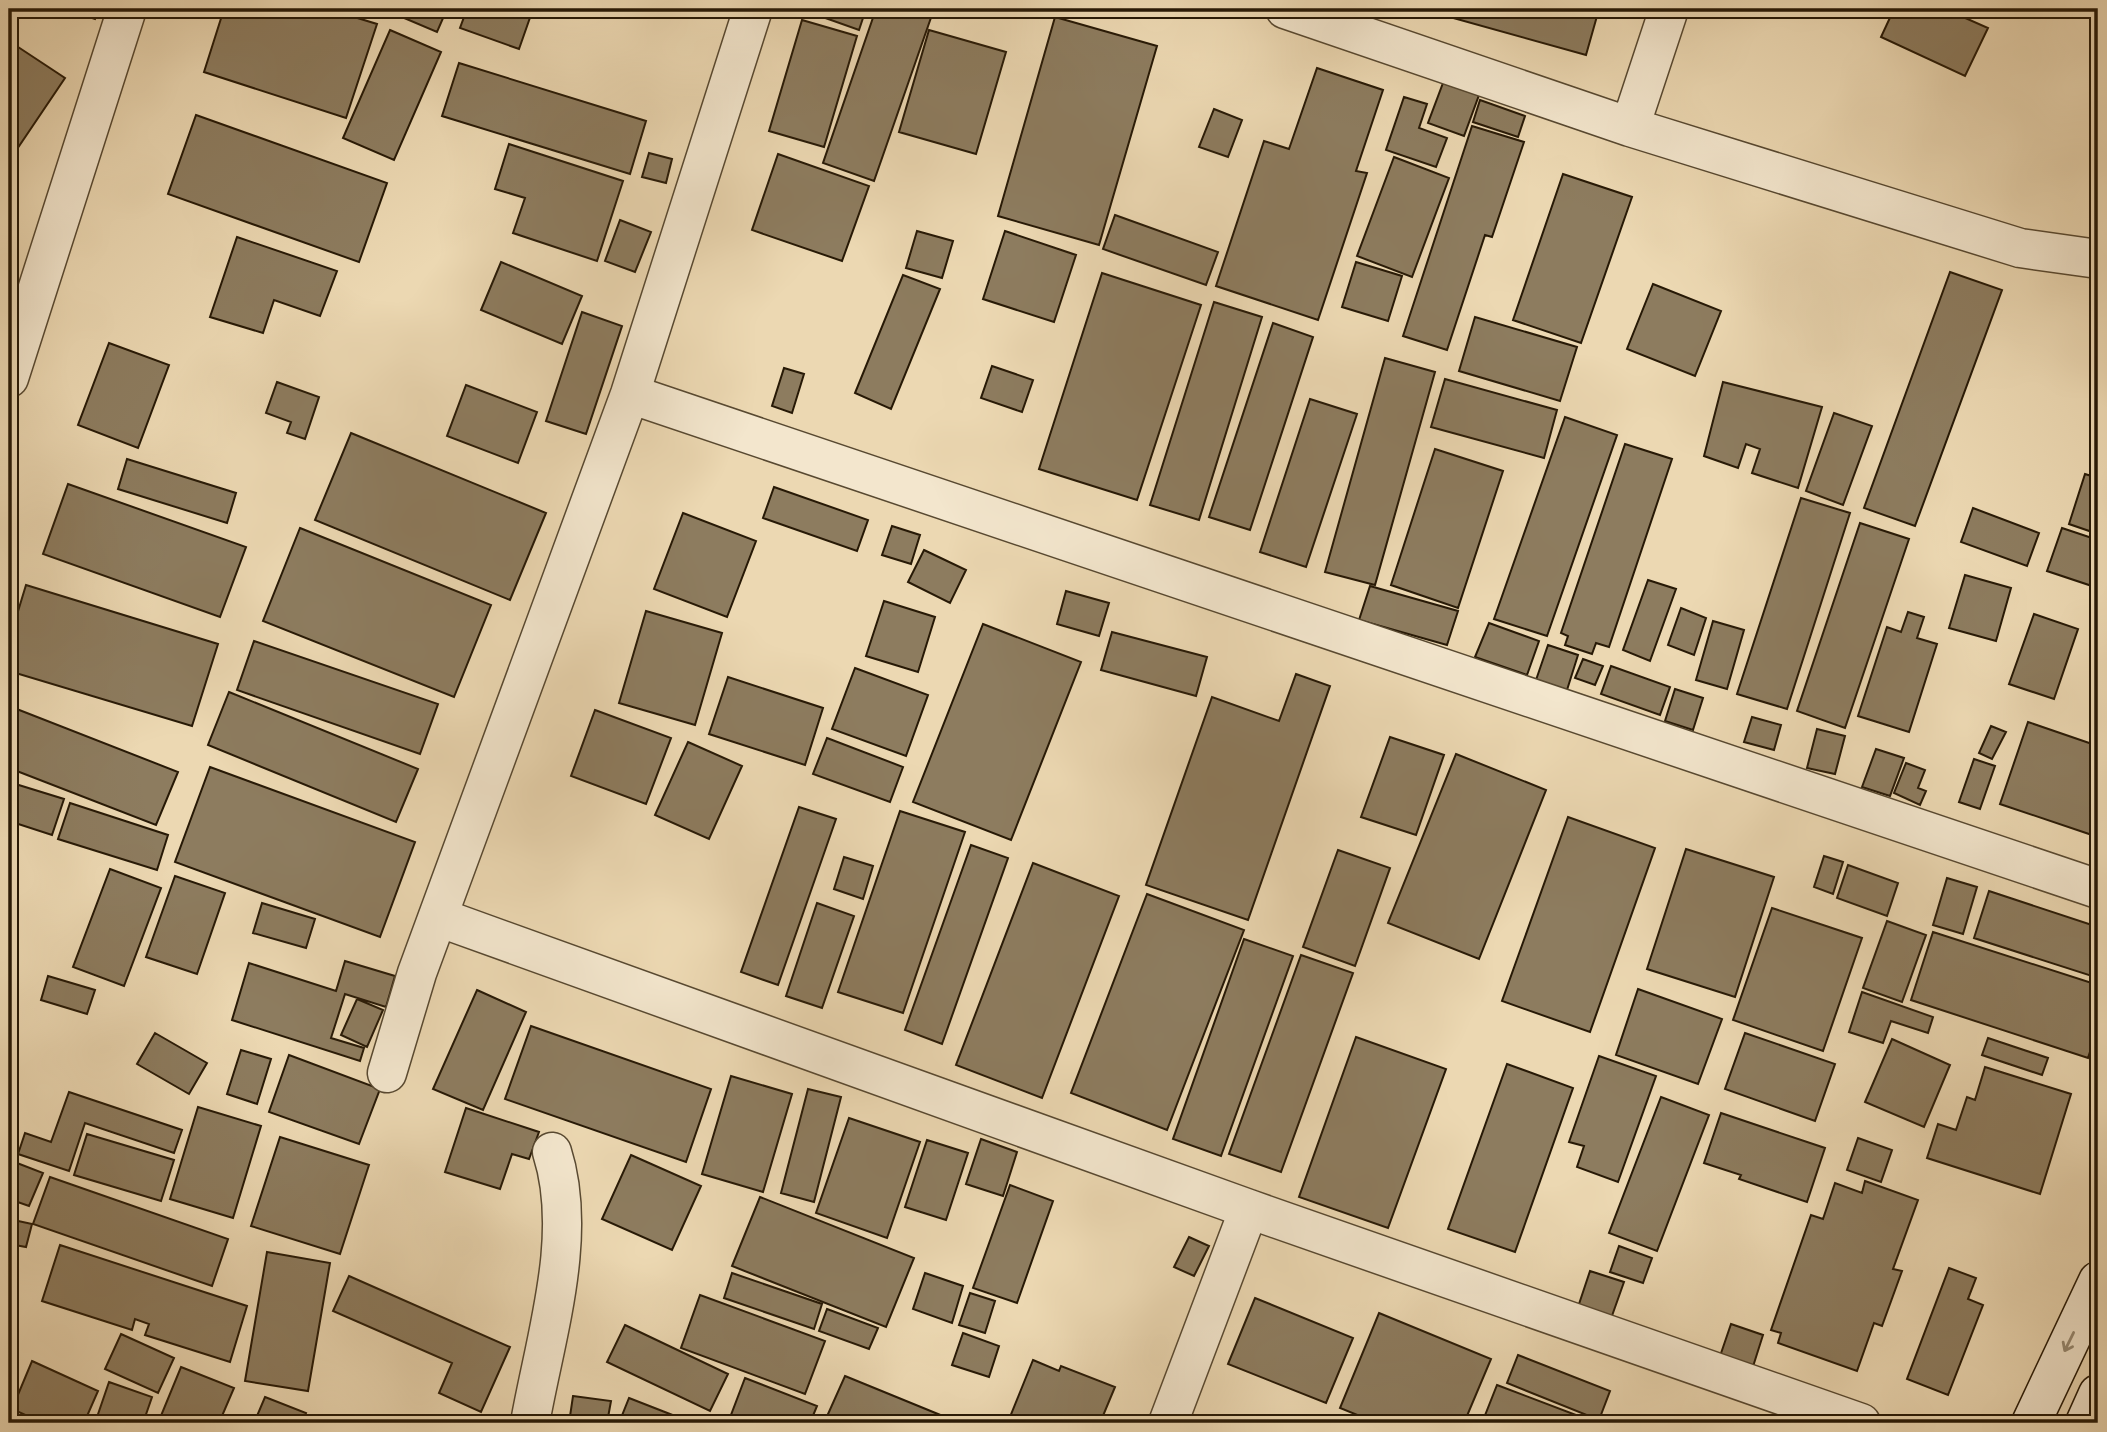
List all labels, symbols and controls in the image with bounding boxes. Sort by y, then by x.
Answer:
one-way arrow [2061,1331,2075,1352]

